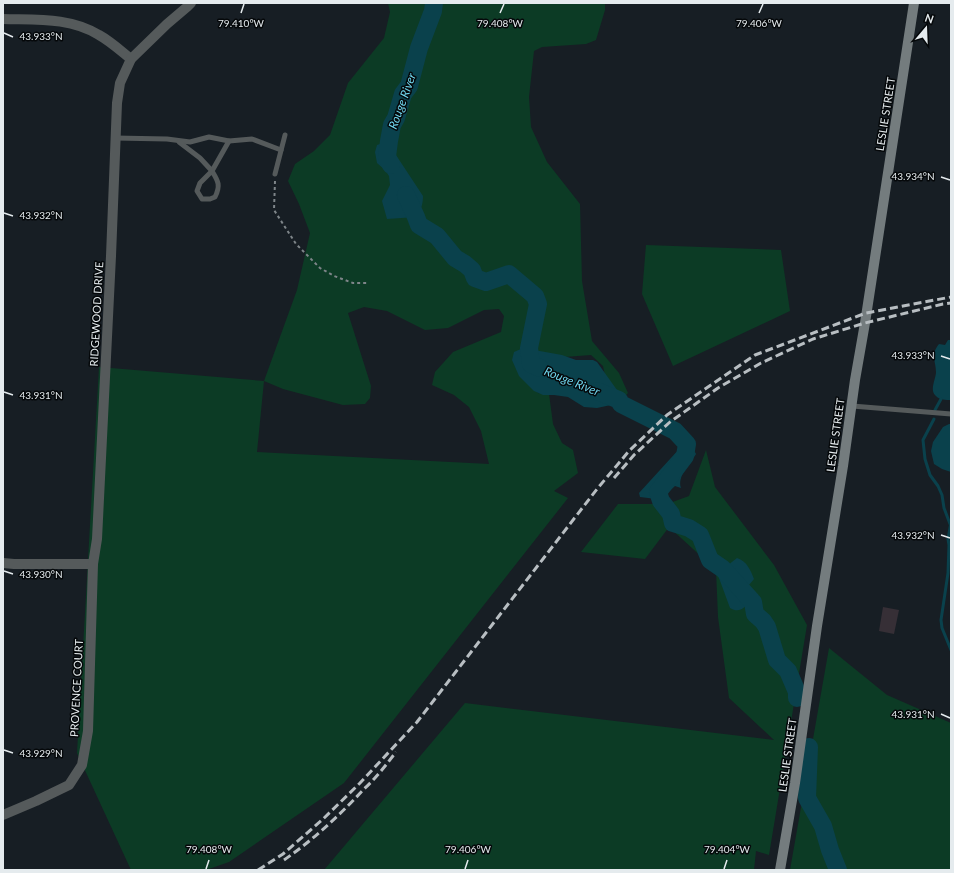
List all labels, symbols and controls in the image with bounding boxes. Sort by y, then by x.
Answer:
north arrow [906,8,946,48]
text: N [923,11,936,26]
text: 79.410°W [218,17,265,29]
text: 79.408°W [477,17,524,29]
text: 79.406°W [736,17,783,29]
text: 43.933°N [19,30,63,42]
water label: Rouge River [385,70,419,131]
street label: LESLIE STREET [873,76,897,152]
text: 43.934°N [891,170,935,182]
text: 43.932°N [19,209,63,221]
street label: RIDGEWOOD DRIVE [87,261,105,367]
text: 43.933°N [891,349,935,361]
water label: Rouge River [542,363,603,399]
text: 43.931°N [19,389,63,401]
street label: LESLIE STREET [823,397,847,473]
text: 43.932°N [891,529,935,541]
text: 43.930°N [19,568,63,580]
street label: PROVENCE COURT [67,638,85,737]
text: 43.931°N [891,708,935,720]
street label: LESLIE STREET [775,717,799,793]
text: 43.929°N [19,747,63,759]
text: 79.408°W [186,843,233,855]
text: 79.406°W [445,843,492,855]
text: 79.404°W [704,843,751,855]

